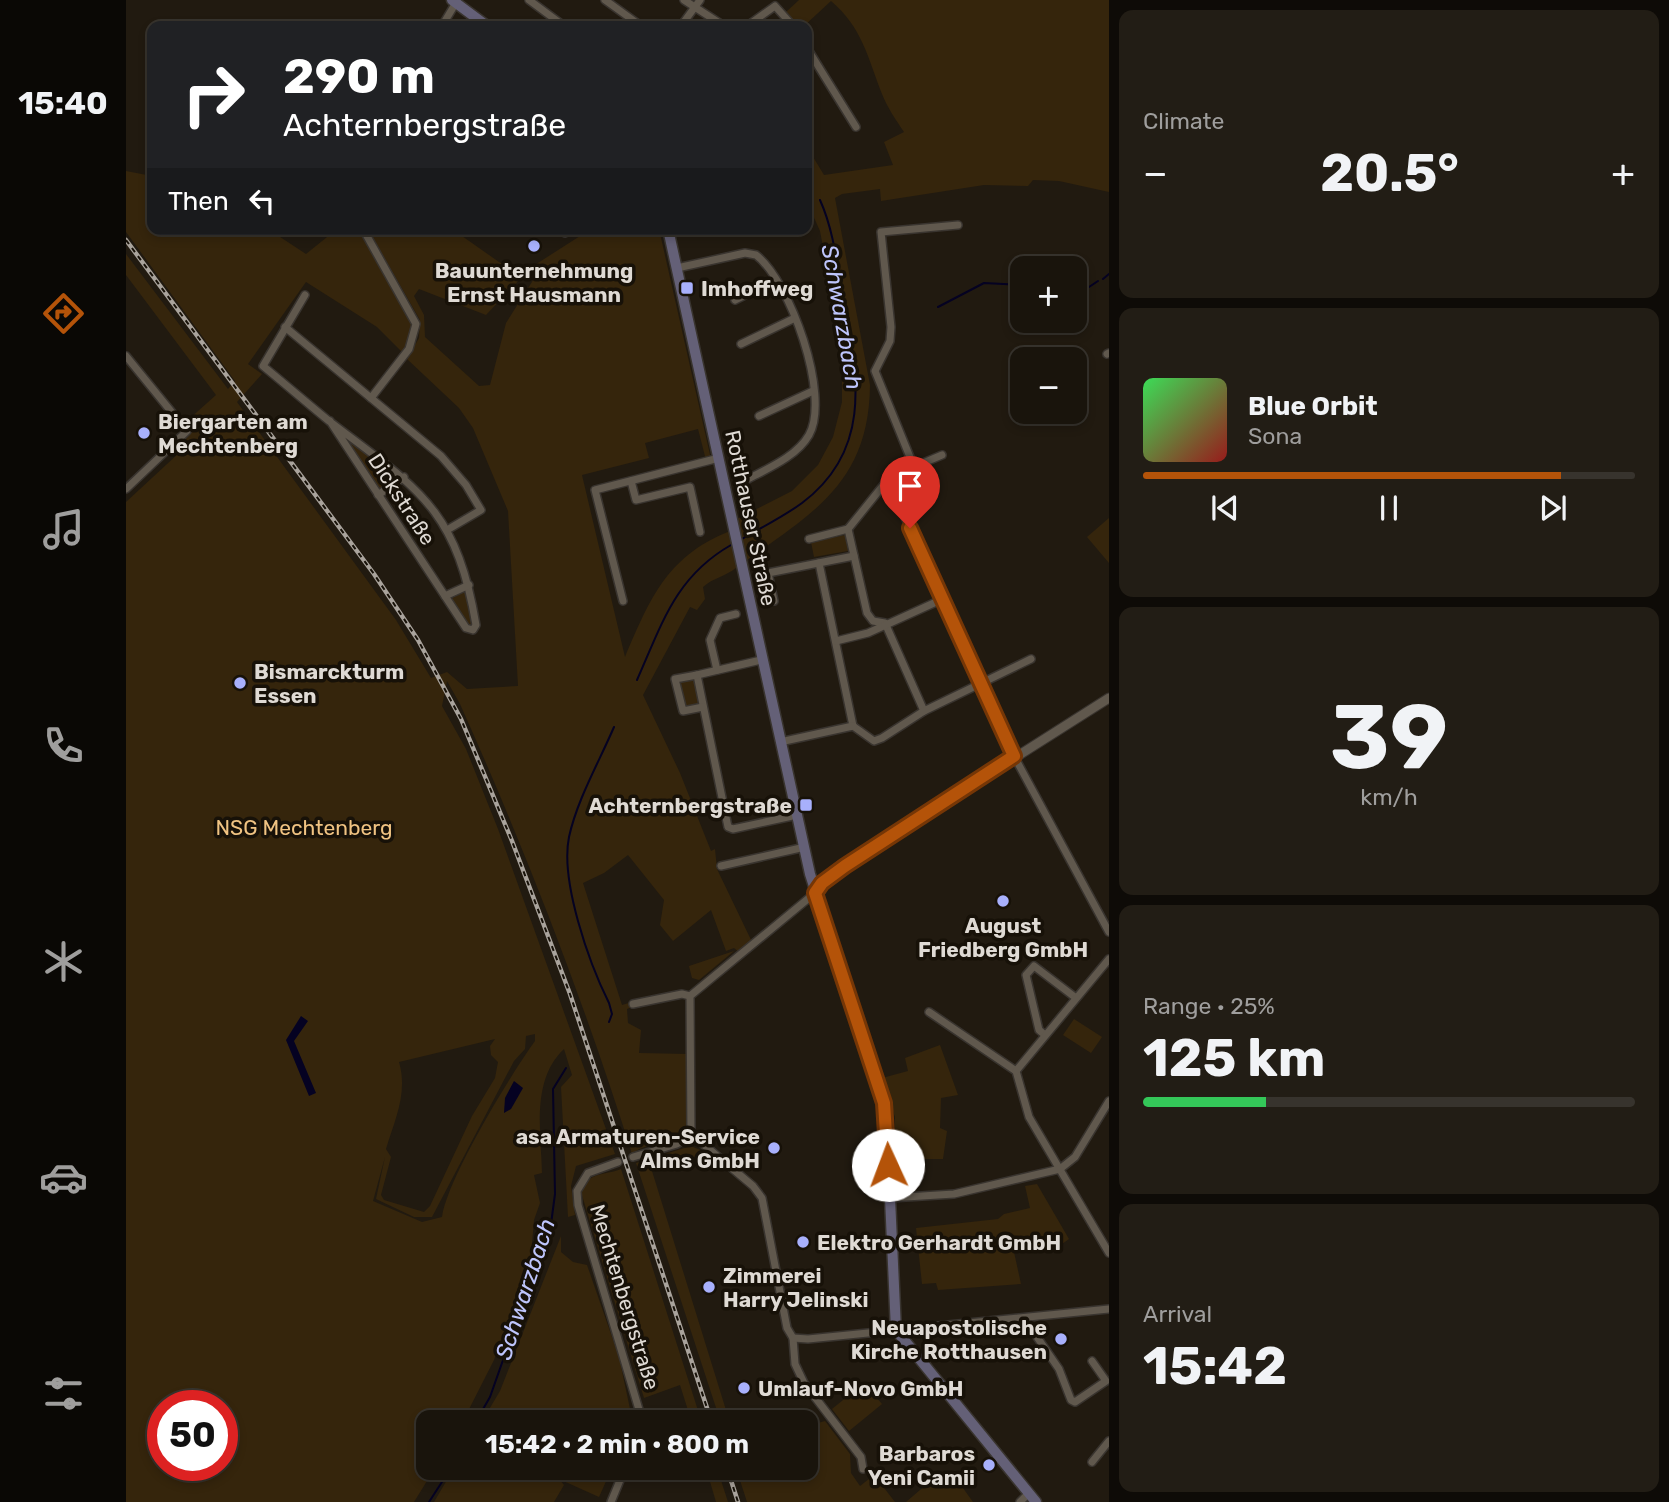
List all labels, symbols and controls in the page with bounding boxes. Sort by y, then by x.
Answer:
text: 290 m [283,47,435,105]
icon: right [168,49,259,140]
text: 15:40 [18,84,108,122]
text: Achternbergstraße [283,106,566,144]
text: Climate [1143,107,1224,135]
text: 20.5° [1320,142,1459,204]
text: − [1143,150,1168,196]
text: + [1611,150,1635,196]
icon: left [243,182,281,220]
text: Then [168,186,229,217]
marker: Bauunternehmung Ernst Hausmann [526,238,542,254]
water label: Schwarzbach [815,242,869,392]
map controls [1010,256,1087,424]
button: + [1010,256,1087,333]
place label: Bauunternehmung Ernst Hausmann [435,258,633,307]
place label: Imhoffweg [701,276,813,301]
marker: Imhoffweg [679,280,695,296]
icon: directions [39,289,88,338]
button: − [1010,347,1087,424]
text: Blue Orbit [1248,391,1378,422]
place label: Biergarten am Mechtenberg [158,409,308,458]
text: Sona [1248,422,1302,450]
marker: Biergarten am Mechtenberg [136,425,152,441]
street label: Rotthauser Straße [720,428,782,608]
street label: Dickstraße [363,448,441,550]
pin [880,456,940,528]
icon: arrive [891,467,929,505]
icon: previous [1206,489,1244,527]
icon: pause [1370,489,1408,527]
icon: next [1534,489,1572,527]
icon: music [39,505,88,554]
place label: Bismarckturm Essen [254,659,404,708]
marker: Bismarckturm Essen [232,675,248,691]
text: 39 [1330,683,1448,791]
icon: phone [39,721,88,770]
text: km/h [1360,783,1418,811]
place label: Achternbergstraße [588,793,792,818]
marker: Achternbergstraße [798,797,814,813]
park label: NSG Mechtenberg [215,815,393,840]
marker: August Friedberg GmbH [995,893,1011,909]
place label: August Friedberg GmbH [918,913,1088,962]
icon: climate [39,937,88,986]
text: Range · 25% [1143,992,1275,1020]
text: 125 km [1143,1027,1325,1089]
place label: asa Armaturen-Service Alms GmbH [516,1124,760,1173]
position arrow [851,1128,925,1202]
marker: asa Armaturen-Service Alms GmbH [766,1140,782,1156]
icon: car [39,1153,88,1202]
street label: Mechtenbergstraße [585,1201,665,1393]
water label: Schwarzbach [489,1215,561,1363]
place label: Elektro Gerhardt GmbH [817,1230,1061,1255]
marker: Elektro Gerhardt GmbH [795,1234,811,1250]
place label: Zimmerei Harry Jelinski [723,1263,869,1312]
marker: Zimmerei Harry Jelinski [701,1279,717,1295]
text: Arrival [1143,1300,1212,1328]
place label: Neuapostolische Kirche Rotthausen [851,1315,1047,1364]
marker: Neuapostolische Kirche Rotthausen [1053,1331,1069,1347]
text: 15:42 [1143,1335,1287,1397]
icon: filters [39,1369,88,1418]
place label: Umlauf-Novo GmbH [758,1376,963,1401]
marker: Umlauf-Novo GmbH [736,1380,752,1396]
speed limit sign: 50 [147,1390,238,1481]
text: 15:42 · 2 min · 800 m [485,1429,749,1460]
place label: Barbaros Yeni Camii [868,1441,975,1490]
marker: Barbaros Yeni Camii [981,1457,997,1473]

